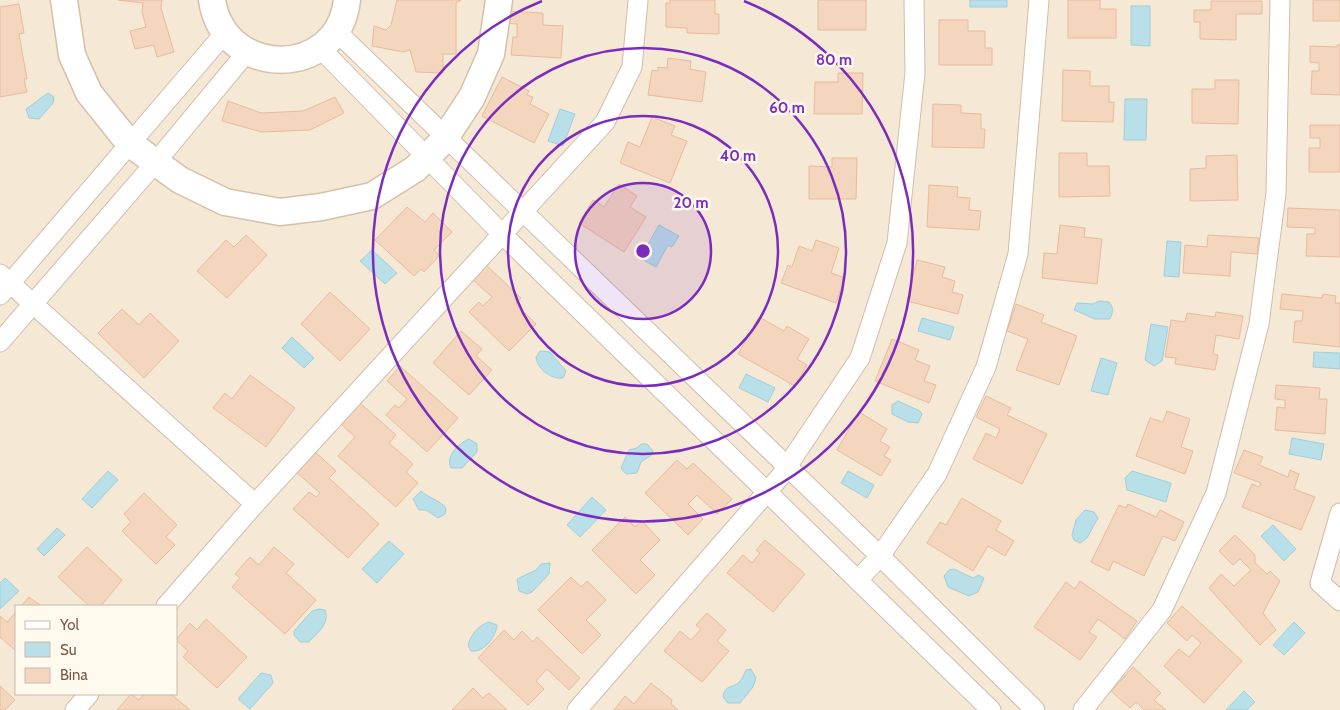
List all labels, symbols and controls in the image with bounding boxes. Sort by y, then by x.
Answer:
text: 80 m [816,51,852,69]
text: 60 m [769,99,805,117]
text: 40 m [720,147,756,165]
text: 20 m [674,194,708,212]
centre of rings [634,242,652,260]
legend [15,605,178,695]
text: Yol [59,616,79,634]
text: Su [60,641,77,659]
text: Bina [60,666,88,684]

